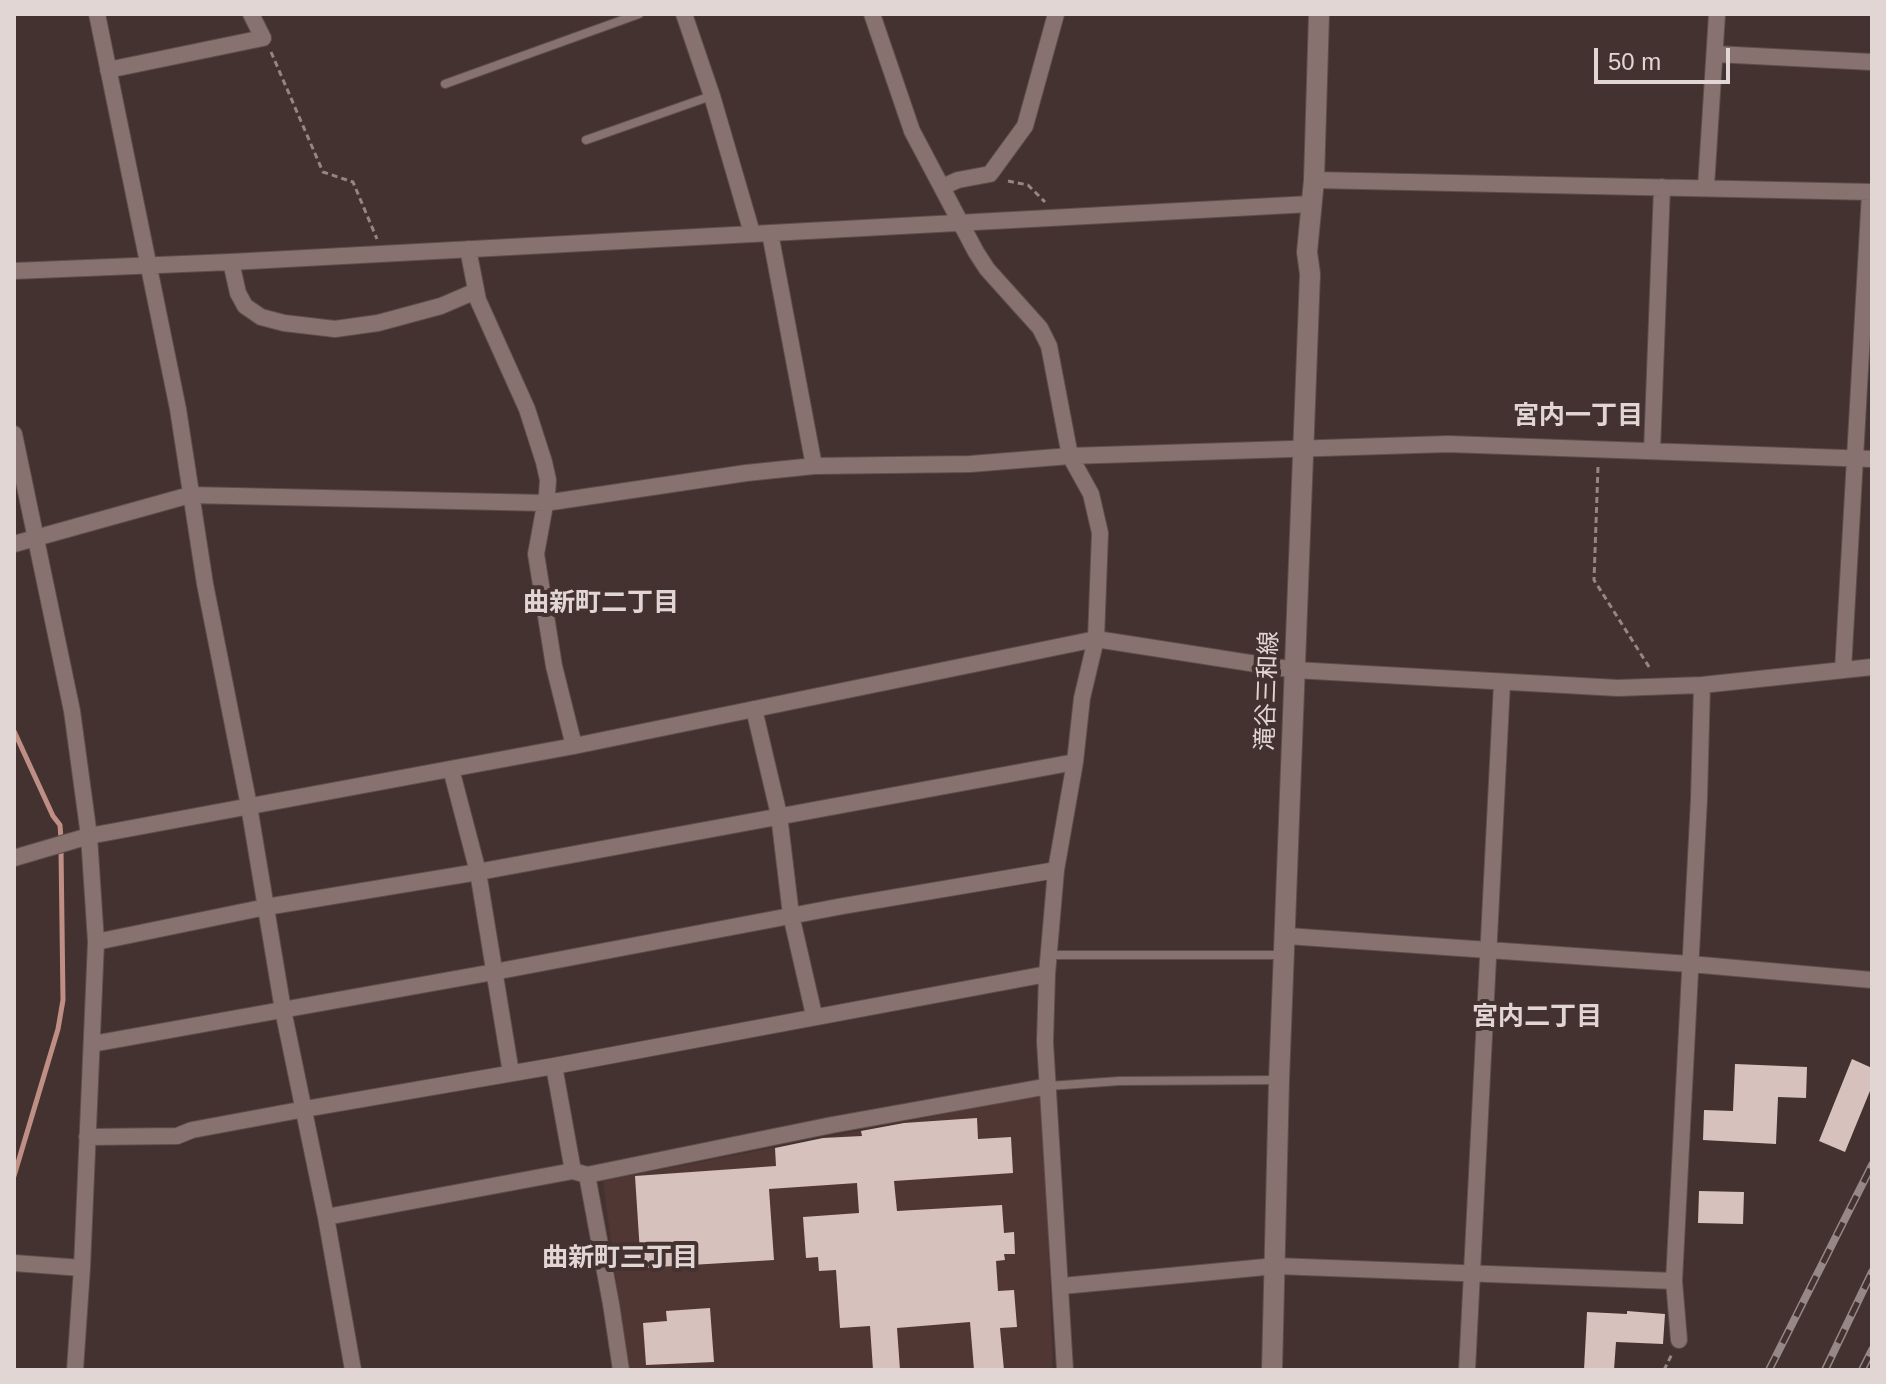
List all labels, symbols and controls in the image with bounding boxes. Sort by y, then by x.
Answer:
scale bar [1598,32,1734,82]
text: 50 m [1608,48,1661,75]
district label: 宮内一丁目 [1513,401,1643,433]
district label: 曲新町二丁目 [523,588,679,620]
street label: 滝谷三和線 [1252,631,1284,751]
district label: 宮内二丁目 [1472,1002,1602,1034]
district label: 曲新町三丁目 [542,1243,698,1275]

